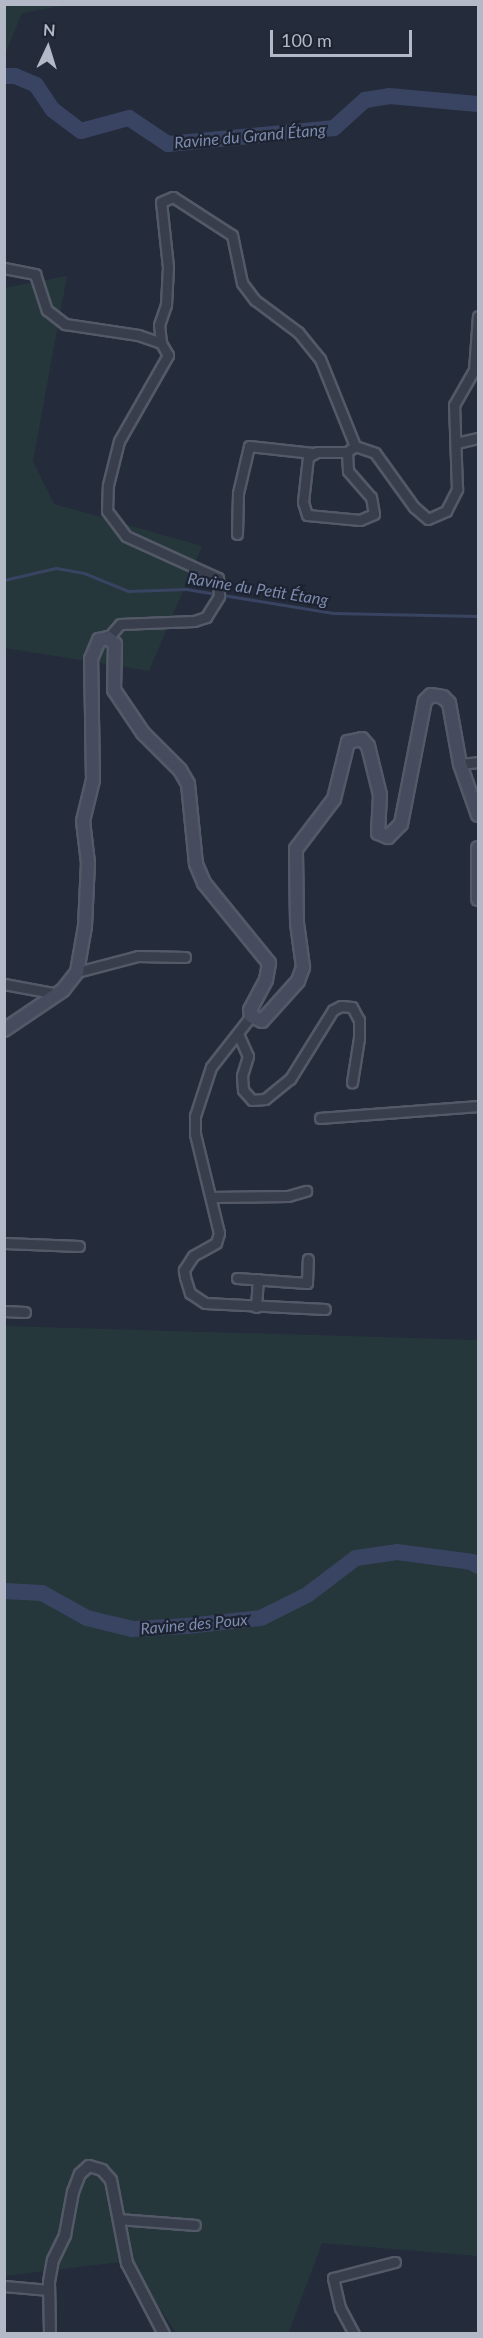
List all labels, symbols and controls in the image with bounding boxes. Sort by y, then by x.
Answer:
north arrow [18,18,78,78]
scale bar [273,18,416,56]
text: N [42,20,56,39]
text: 100 m [281,29,332,51]
water label: Ravine du Grand Étang [174,120,326,152]
water label: Ravine du Petit Étang [186,568,330,610]
water label: Ravine des Poux [140,1610,248,1638]

